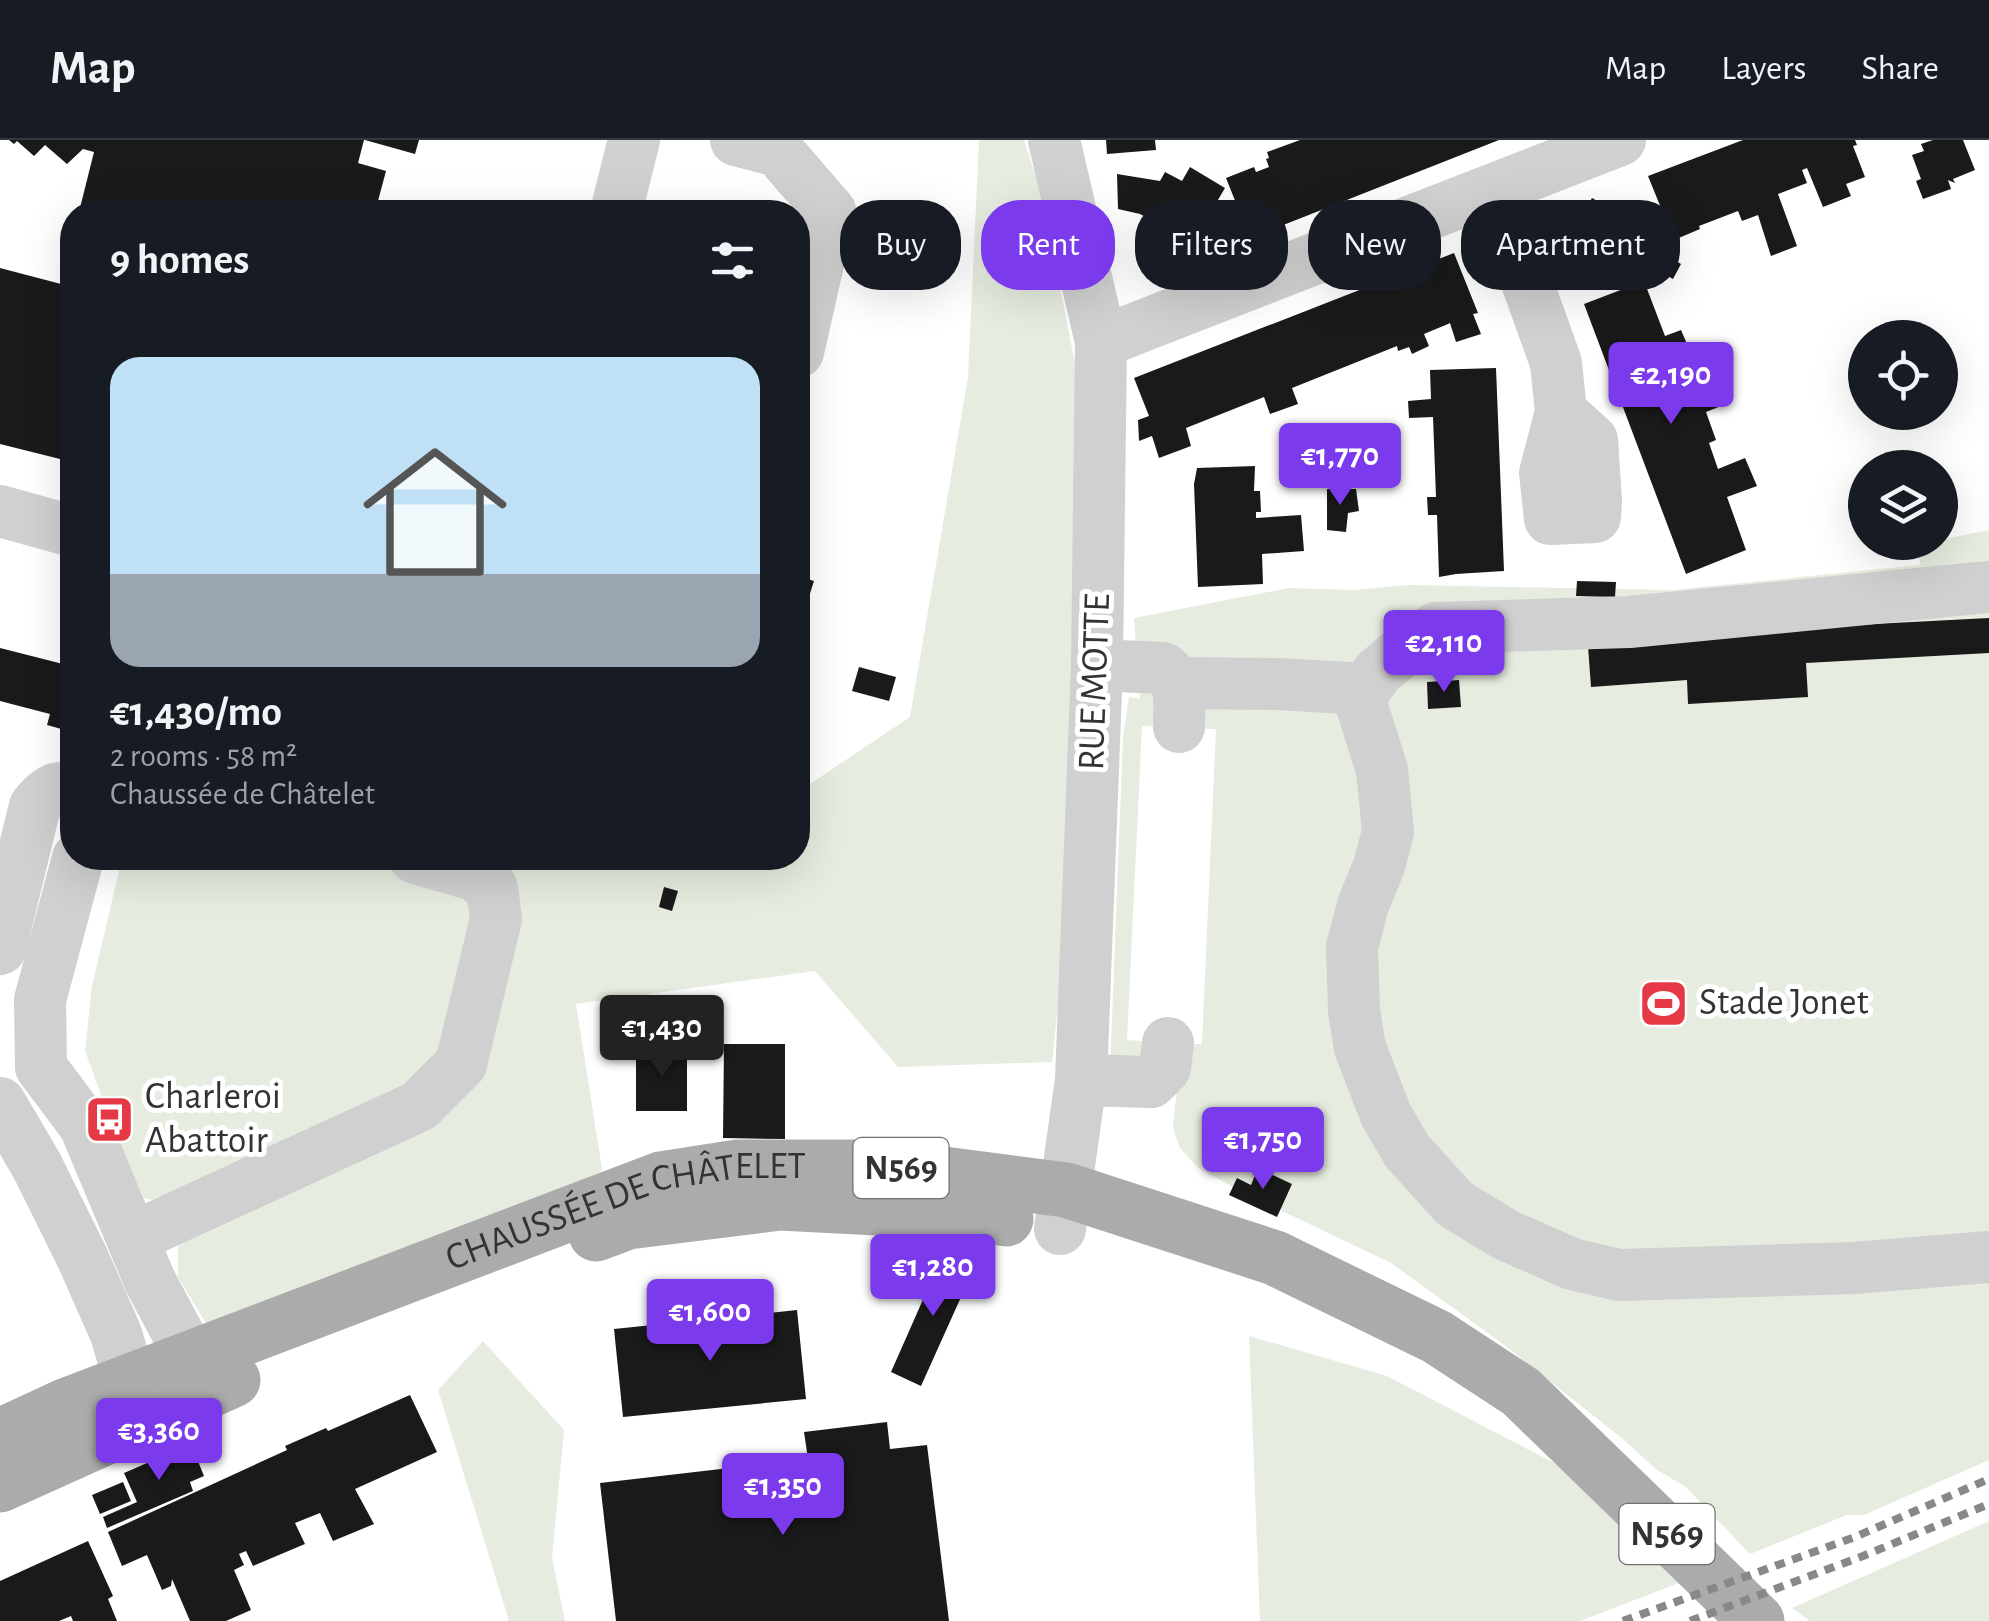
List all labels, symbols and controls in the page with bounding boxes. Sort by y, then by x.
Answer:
text: Map [50,45,136,93]
text: Map [1605,51,1666,86]
text: Layers [1721,51,1806,86]
text: Share [1861,51,1939,86]
chip: Buy [840,200,961,290]
chip: Rent [981,200,1115,290]
chip: Filters [1135,200,1288,290]
chip: New [1308,200,1441,290]
chip: Apartment [1461,200,1680,290]
icon: filters [705,233,760,288]
text: 9 homes [110,239,249,281]
map controls [1848,320,1958,560]
button: locate [1848,320,1958,430]
pin: €2,190 [1590,342,1752,427]
text: €2,190 [1631,358,1712,390]
icon: home [345,422,525,602]
pin: €1,770 [1259,423,1421,508]
text: €1,770 [1301,439,1379,471]
button: layers [1848,450,1958,560]
street label: RUE MOTTE [1073,593,1117,771]
pin: €2,110 [1363,610,1525,695]
text: €2,110 [1405,626,1483,658]
text: €1,430/mo [110,691,282,733]
text: 2 rooms · 58 m² [110,740,297,772]
text: Chaussée de Châtelet [110,778,375,810]
sports icon: Stade Jonet [1638,977,1690,1029]
place label: Stade Jonet [1699,984,1869,1022]
pin: €1,430 [581,995,743,1080]
text: €1,430 [622,1011,702,1043]
place label: Charleroi Abattoir [145,1078,281,1160]
bus stop icon: Charleroi Abattoir [84,1093,136,1145]
pin: €1,750 [1182,1107,1344,1192]
text: €1,750 [1224,1123,1302,1155]
road number: N569 [854,1138,948,1198]
street label: CHAUSSÉE DE CHÂTELET [441,1148,806,1278]
pin: €1,280 [852,1234,1014,1319]
text: €1,280 [892,1250,974,1282]
pin: €1,600 [629,1279,791,1364]
text: €1,600 [669,1295,751,1327]
pin: €3,360 [78,1398,240,1483]
text: €3,360 [118,1414,200,1446]
pin: €1,350 [702,1453,864,1538]
text: €1,350 [744,1469,822,1501]
road number: N569 [1620,1504,1714,1564]

